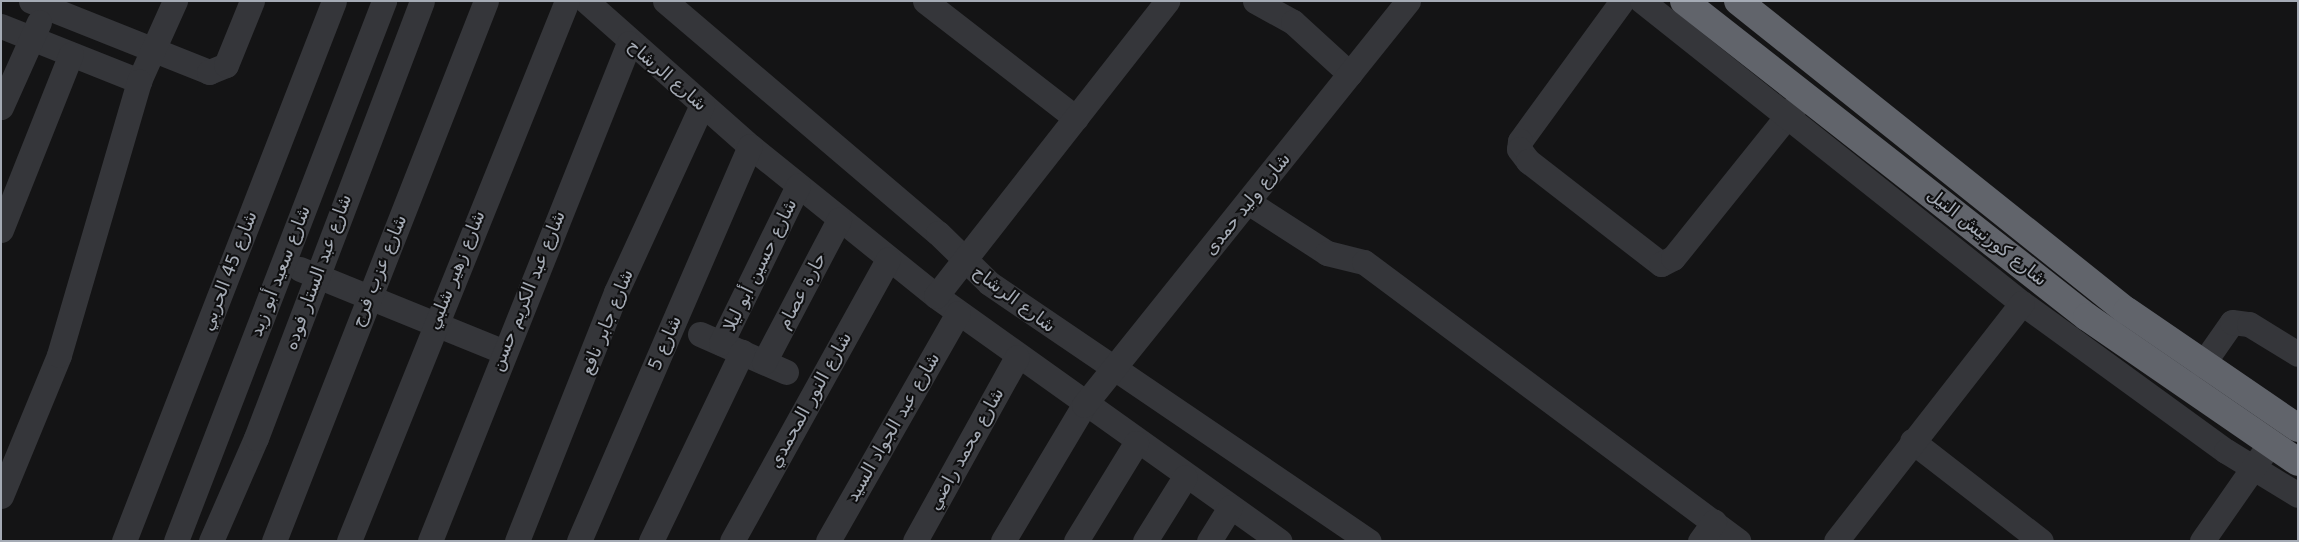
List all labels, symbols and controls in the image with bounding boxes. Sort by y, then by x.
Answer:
street label: شارع الرشاح [623,35,711,115]
street label: شارع وليد حمدى [1199,148,1295,260]
street label: شارع كورنيش النيل [1923,183,2051,291]
street label: شارع عبد الستار فوده [280,191,356,353]
street label: شارع حسين أبو ليلا [719,195,801,335]
street label: شارع سعيد أبو زيد [245,203,315,339]
street label: شارع زهير شلبي [422,207,490,333]
street label: شارع 45 الحربي [196,208,262,334]
street label: شارع عبد الكريم حسن [486,208,570,374]
street label: شارع عزب فرج [347,212,411,330]
street label: حارة عصام [773,249,831,333]
street label: شارع الرشاح [968,261,1060,337]
street label: شارع جابر نافع [576,266,638,378]
street label: شارع 5 [644,312,686,374]
street label: شارع النور المحمدي [764,328,856,472]
street label: شارع عبد الجواد السيد [841,349,945,505]
street label: شارع محمد راضي [923,384,1009,514]

